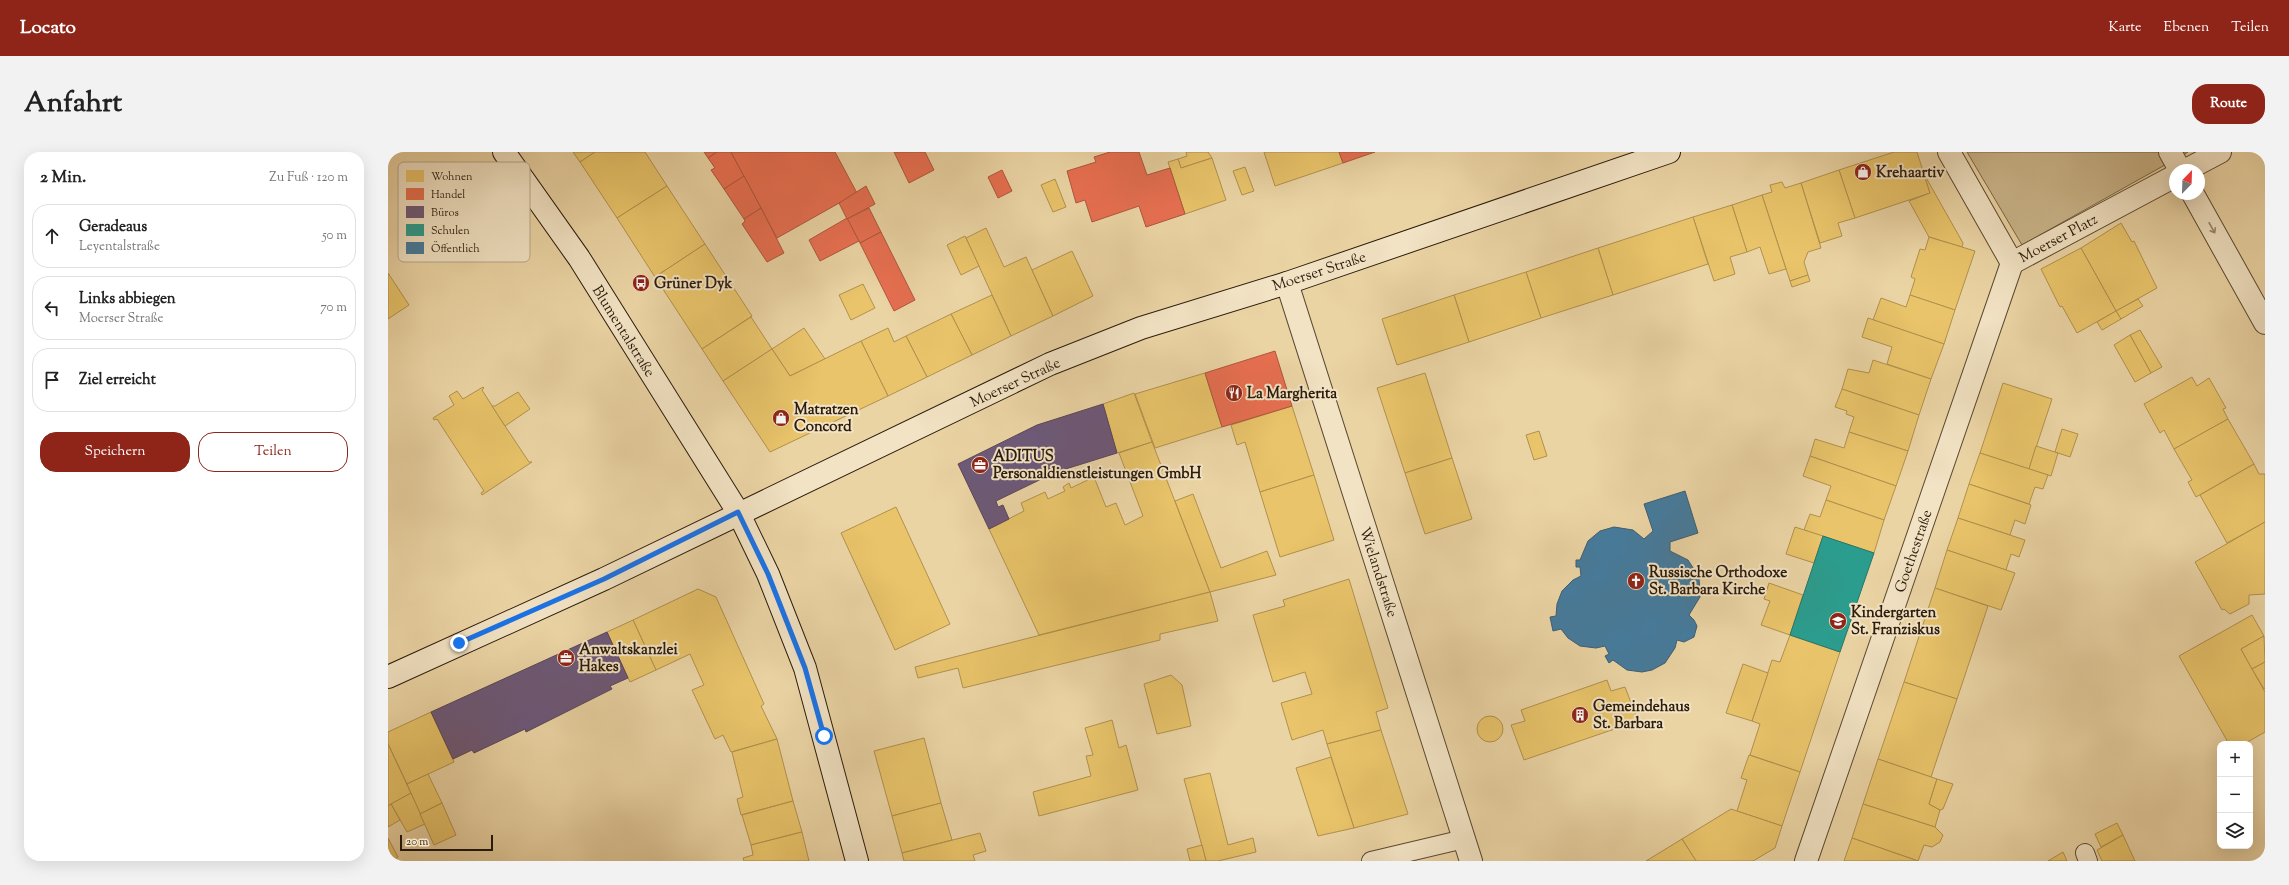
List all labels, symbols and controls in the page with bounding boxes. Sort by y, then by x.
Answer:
text: Locato [20,15,76,42]
text: Karte [2109,18,2142,38]
text: Ebenen [2164,18,2209,38]
text: Teilen [2231,18,2269,38]
text: Anfahrt [24,84,122,124]
button: Route [2192,84,2265,124]
legend [398,162,530,262]
shop icon: Krehaartiv [1853,162,1873,182]
place label: Krehaartiv [1876,163,1944,184]
north arrow [2169,164,2205,200]
text: 2 Min. [40,166,86,190]
text: Zu Fuß · 120 m [269,169,348,187]
text: Wohnen [431,169,473,185]
text: Handel [431,187,465,203]
text: Büros [431,205,459,221]
street label: Moerser Platz [2016,210,2102,269]
text: Geradeaus [79,217,147,238]
one-way arrow [2209,222,2216,234]
text: Schulen [431,223,470,239]
icon: ahead [41,225,63,247]
text: 50 m [322,227,347,245]
text: Leyentalstraße [79,238,160,256]
text: Öffentlich [431,240,480,257]
street label: Moerser Straße [1270,247,1369,297]
bus stop icon: Grüner Dyk [631,273,651,293]
place label: Grüner Dyk [654,274,733,295]
street label: Blumentalstraße [586,282,659,382]
text: Links abbiegen [79,289,176,310]
icon: left [41,297,63,319]
text: 70 m [320,299,347,317]
text: Moerser Straße [79,310,164,328]
street label: Moerser Straße [967,353,1064,413]
icon: arrive [41,369,63,391]
text: Ziel erreicht [79,370,156,391]
restaurant icon: La Margherita [1224,383,1244,403]
place label: La Margherita [1247,384,1337,405]
place label: Matratzen Concord [794,400,859,438]
shop icon: Matratzen Concord [771,408,791,428]
button: Speichern [40,432,190,472]
button: Teilen [198,432,348,472]
place label: ADITUS Personaldienstleistungen GmbH [993,447,1202,485]
office icon: ADITUS Personaldienstleistungen GmbH [970,455,990,475]
street label: Goethestraße [1890,507,1938,596]
street label: Wielandstraße [1353,525,1402,620]
place label: Russische Orthodoxe St. Barbara Kirche [1649,563,1787,601]
church icon: Russische Orthodoxe St. Barbara Kirche [1626,571,1646,591]
place label: Kindergarten St. Franziskus [1851,603,1940,641]
school or university icon: Kindergarten St. Franziskus [1828,611,1848,631]
route end [450,634,468,652]
place label: Anwaltskanzlei Hakes [579,640,678,678]
office icon: Anwaltskanzlei Hakes [556,648,576,668]
place label: Gemeindehaus St. Barbara [1593,697,1690,735]
building icon: Gemeindehaus St. Barbara [1570,705,1590,725]
route start [815,727,833,745]
map controls [2217,741,2253,849]
button: + [2217,741,2253,777]
button: − [2217,777,2253,813]
button: layers [2217,813,2253,849]
scale bar [400,833,493,852]
text: 20 m [406,834,428,850]

